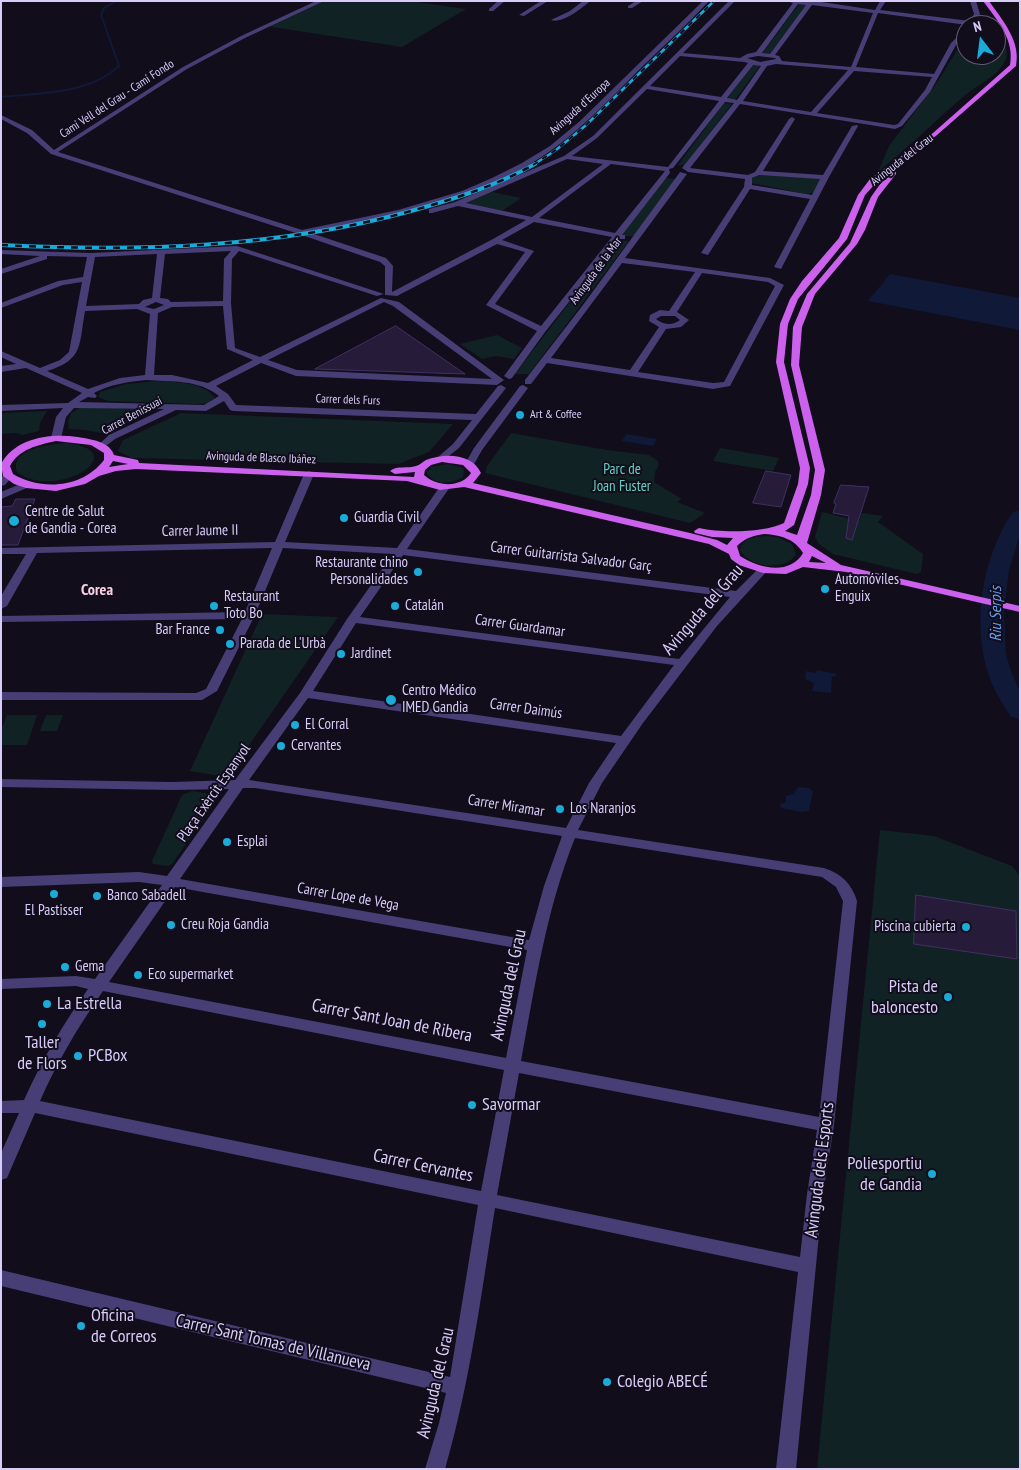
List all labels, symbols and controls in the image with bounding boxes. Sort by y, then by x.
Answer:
north arrow [956,15,1006,65]
text: N [971,17,983,36]
street label: Camí Vell del Grau - Camí Fondo [57,57,177,141]
street label: Avinguda d'Europa [547,76,613,138]
street label: Avinguda del Grau [868,131,936,189]
street label: Avinguda de la Mar [567,235,625,307]
street label: Carrer dels Furs [315,392,381,408]
street label: Carrer Benissuai [99,394,165,438]
place label: Art & Coffee [530,408,582,422]
marker: Art & Coffee [514,409,526,421]
street label: Avinguda de Blasco Ibáñez [206,449,316,467]
park label: Parc de Joan Fuster [593,461,651,496]
place label: Centre de Salut de Gandia - Corea [25,503,117,538]
place label: Guardia Civil [354,509,420,527]
marker: Guardia Civil [338,512,350,524]
marker: Centre de Salut de Gandia - Corea [7,514,21,528]
street label: Carrer Jaume II [162,521,238,541]
street label: Carrer Guitarrista Salvador Garç [489,538,653,576]
place label: Restaurante chino Personalidades [315,554,408,589]
street label: Avinguda del Grau [658,560,748,660]
marker: Restaurante chino Personalidades [412,566,424,578]
place label: Automóviles Enguix [835,571,899,606]
district label: Corea [81,580,113,600]
marker: Automóviles Enguix [819,583,831,595]
water label: Riu Serpis [986,586,1006,642]
place label: Restaurant Toto Bo [224,588,279,623]
place label: Catalán [405,597,444,615]
marker: Restaurant Toto Bo [208,600,220,612]
marker: Catalán [389,600,401,612]
street label: Carrer Guardamar [474,611,566,641]
place label: Bar France [155,621,210,639]
marker: Bar France [214,624,226,636]
place label: Parada de L'Urbà [240,635,326,653]
marker: Parada de L'Urbà [224,638,236,650]
place label: Jardinet [351,645,391,663]
marker: Jardinet [335,648,347,660]
place label: Centro Médico IMED Gandia [402,682,476,717]
marker: Centro Médico IMED Gandia [384,693,398,707]
street label: Carrer Daimús [489,695,563,723]
place label: El Corral [305,716,349,734]
marker: El Corral [289,719,301,731]
place label: Cervantes [291,737,341,755]
marker: Cervantes [275,740,287,752]
street label: Plaça Exèrcit Espanyol [173,741,255,845]
street label: Carrer Miramar [466,791,546,821]
place label: Los Naranjos [570,800,636,818]
marker: Los Naranjos [554,803,566,815]
place label: Esplai [237,833,268,851]
marker: Esplai [221,836,233,848]
street label: Carrer Lope de Vega [296,879,400,915]
place label: Banco Sabadell [107,887,186,905]
marker: El Pastisser [48,888,60,900]
marker: Banco Sabadell [91,890,103,902]
place label: El Pastisser [25,902,83,920]
place label: Creu Roja Gandia [181,916,269,934]
place label: Piscina cubierta [874,918,956,936]
marker: Creu Roja Gandia [165,919,177,931]
marker: Piscina cubierta [960,921,972,933]
street label: Avinguda del Grau [487,927,531,1043]
place label: Gema [75,958,104,976]
marker: Gema [59,961,71,973]
place label: Eco supermarket [148,966,233,984]
marker: Eco supermarket [132,969,144,981]
place label: Pista de baloncesto [871,976,938,1019]
marker: Pista de baloncesto [942,991,954,1003]
place label: La Estrella [57,993,122,1015]
street label: Carrer Sant Joan de Ribera [310,995,474,1047]
marker: La Estrella [41,998,53,1010]
marker: Taller de Flors [36,1018,48,1030]
place label: Taller de Flors [17,1032,67,1074]
place label: PCBox [88,1045,127,1067]
marker: PCBox [72,1050,84,1062]
place label: Savormar [482,1094,540,1116]
marker: Savormar [466,1099,478,1111]
street label: Avinguda dels Esports [801,1101,839,1239]
street label: Carrer Cervantes [371,1145,475,1187]
place label: Poliesportiu de Gandia [847,1153,922,1196]
marker: Poliesportiu de Gandia [926,1168,938,1180]
place label: Oficina de Correos [91,1305,157,1348]
street label: Carrer Sant Tomas de Villanueva [173,1310,373,1376]
marker: Oficina de Correos [75,1320,87,1332]
street label: Avinguda del Grau [413,1325,459,1441]
place label: Colegio ABECÉ [617,1371,708,1393]
marker: Colegio ABECÉ [601,1376,613,1388]

